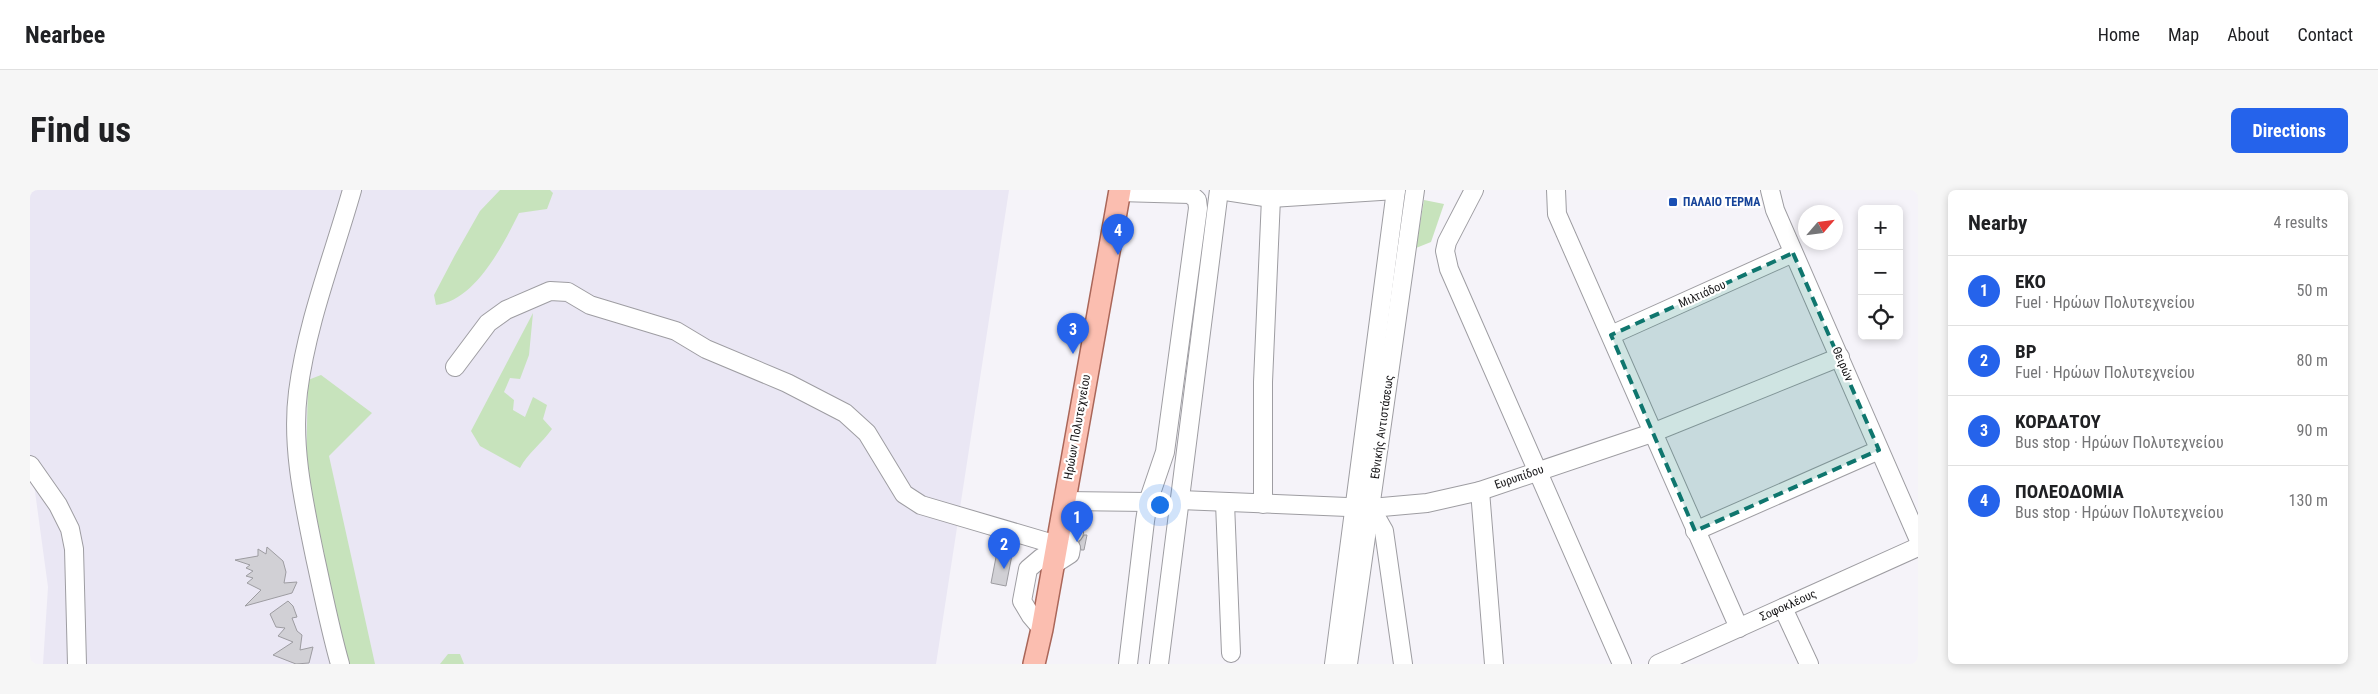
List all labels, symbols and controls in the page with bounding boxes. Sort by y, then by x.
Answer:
text: Nearbee [25,21,105,49]
text: Home [2098,24,2140,45]
text: Map [2168,24,2199,45]
text: About [2227,24,2269,45]
text: Contact [2297,24,2353,45]
button: Directions [2231,108,2348,153]
text: Find us [30,110,131,151]
place label: ΠΑΛΑΙΟ ΤΕΡΜΑ [1683,195,1761,209]
marker: ΠΑΛΑΙΟ ΤΕΡΜΑ [1667,196,1679,208]
north arrow [1798,205,1843,250]
map controls [1858,205,1903,340]
button: + [1858,205,1903,250]
text: Nearby [1968,211,2027,235]
text: 4 results [2273,213,2328,232]
pin: 4 [1102,214,1134,255]
button: − [1858,250,1903,295]
text: EKO [2015,270,2046,293]
street label: Μιλτιάδου [1676,277,1728,311]
text: 1 [1980,281,1988,300]
text: 50 m [2296,281,2328,300]
text: Fuel · Ηρώων Πολυτεχνείου [2015,293,2195,312]
button: locate [1858,295,1903,340]
pin: 3 [1057,313,1089,354]
text: BP [2015,340,2036,363]
street label: Θειρών [1830,345,1856,383]
text: 2 [1980,351,1988,370]
text: 80 m [2296,351,2328,370]
text: Fuel · Ηρώων Πολυτεχνείου [2015,363,2195,382]
street label: Ηρώων Πολυτεχνείου [1061,373,1093,481]
street label: Εθνικής Αντιστάσεως [1368,374,1396,480]
text: ΚΟΡΔΑΤΟΥ [2015,410,2101,433]
text: 3 [1980,421,1988,440]
text: 90 m [2296,421,2328,440]
text: Bus stop · Ηρώων Πολυτεχνείου [2015,433,2224,452]
street label: Ευρυπίδου [1493,462,1546,492]
text: ΠΟΛΕΟΔΟΜΙΑ [2015,480,2124,503]
text: 4 [1980,491,1988,510]
text: 130 m [2289,491,2328,510]
your location [1147,492,1173,518]
pin: 1 [1061,501,1093,542]
text: Bus stop · Ηρώων Πολυτεχνείου [2015,503,2224,522]
pin: 2 [988,528,1020,569]
street label: Σοφοκλέους [1758,586,1819,624]

